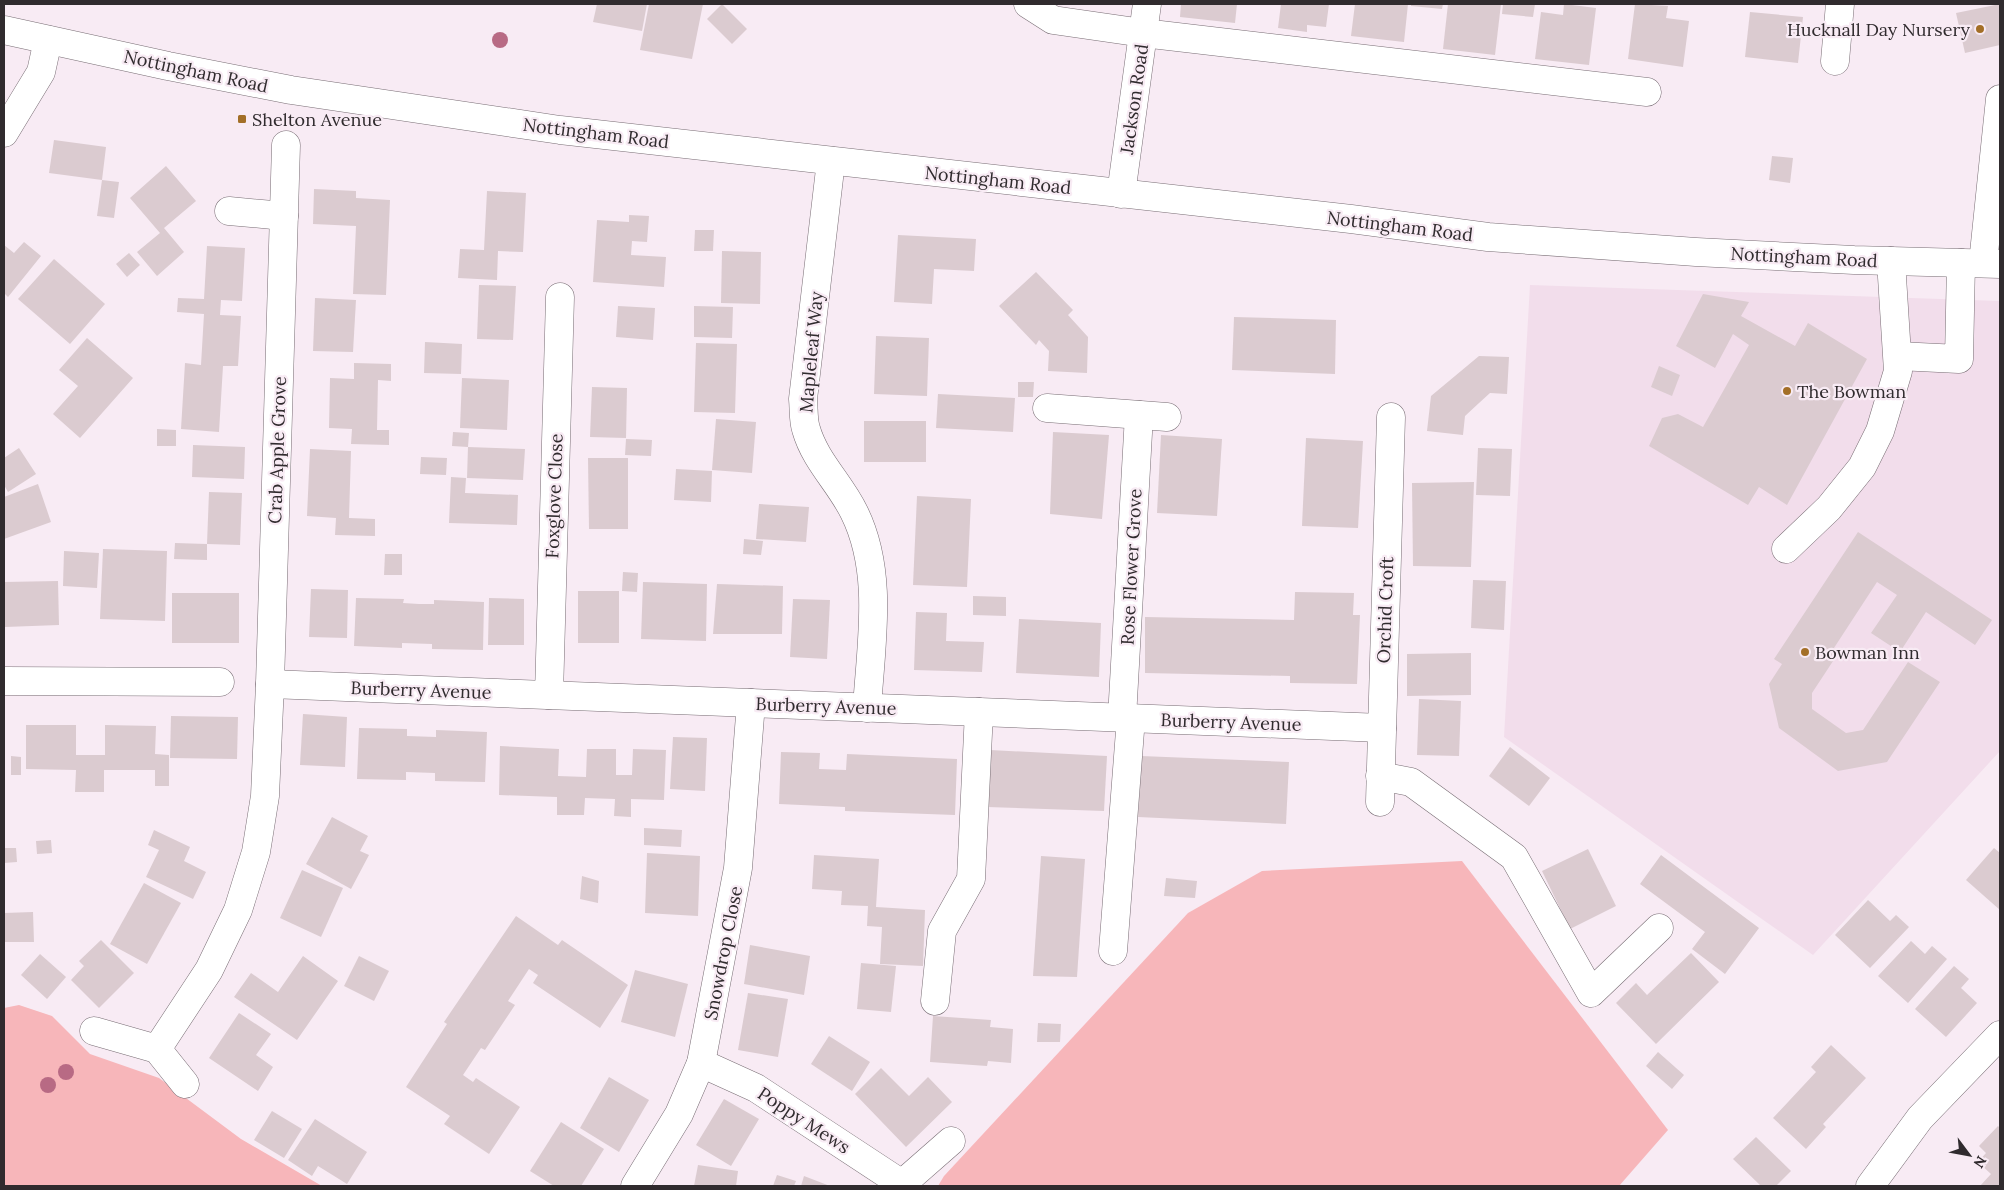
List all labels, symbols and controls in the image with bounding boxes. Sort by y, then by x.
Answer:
place label: Hucknall Day Nursery [1787,18,1970,41]
marker: Hucknall Day Nursery [1974,23,1986,35]
street label: Jackson Road [1115,42,1153,157]
street label: Nottingham Road [122,44,271,98]
place label: Shelton Avenue [252,108,382,131]
marker: Shelton Avenue [236,113,248,125]
street label: Nottingham Road [522,113,671,153]
street label: Nottingham Road [924,161,1073,199]
street label: Nottingham Road [1326,206,1475,246]
street label: Nottingham Road [1730,242,1878,272]
street label: Mapleleaf Way [794,290,828,414]
street label: Crab Apple Grove [263,376,291,524]
place label: The Bowman [1797,380,1906,403]
marker: The Bowman [1781,385,1793,397]
street label: Foxglove Close [540,433,568,559]
street label: Rose Flower Grove [1115,488,1147,646]
street label: Orchid Croft [1372,556,1398,664]
place label: Bowman Inn [1815,641,1920,664]
marker: Bowman Inn [1799,646,1811,658]
street label: Burberry Avenue [350,676,492,704]
street label: Burberry Avenue [755,692,897,720]
street label: Burberry Avenue [1160,708,1302,736]
street label: Snowdrop Close [699,884,747,1022]
street label: Poppy Mews [753,1082,855,1158]
north arrow [1944,1130,1994,1180]
text: N [1969,1153,1991,1171]

